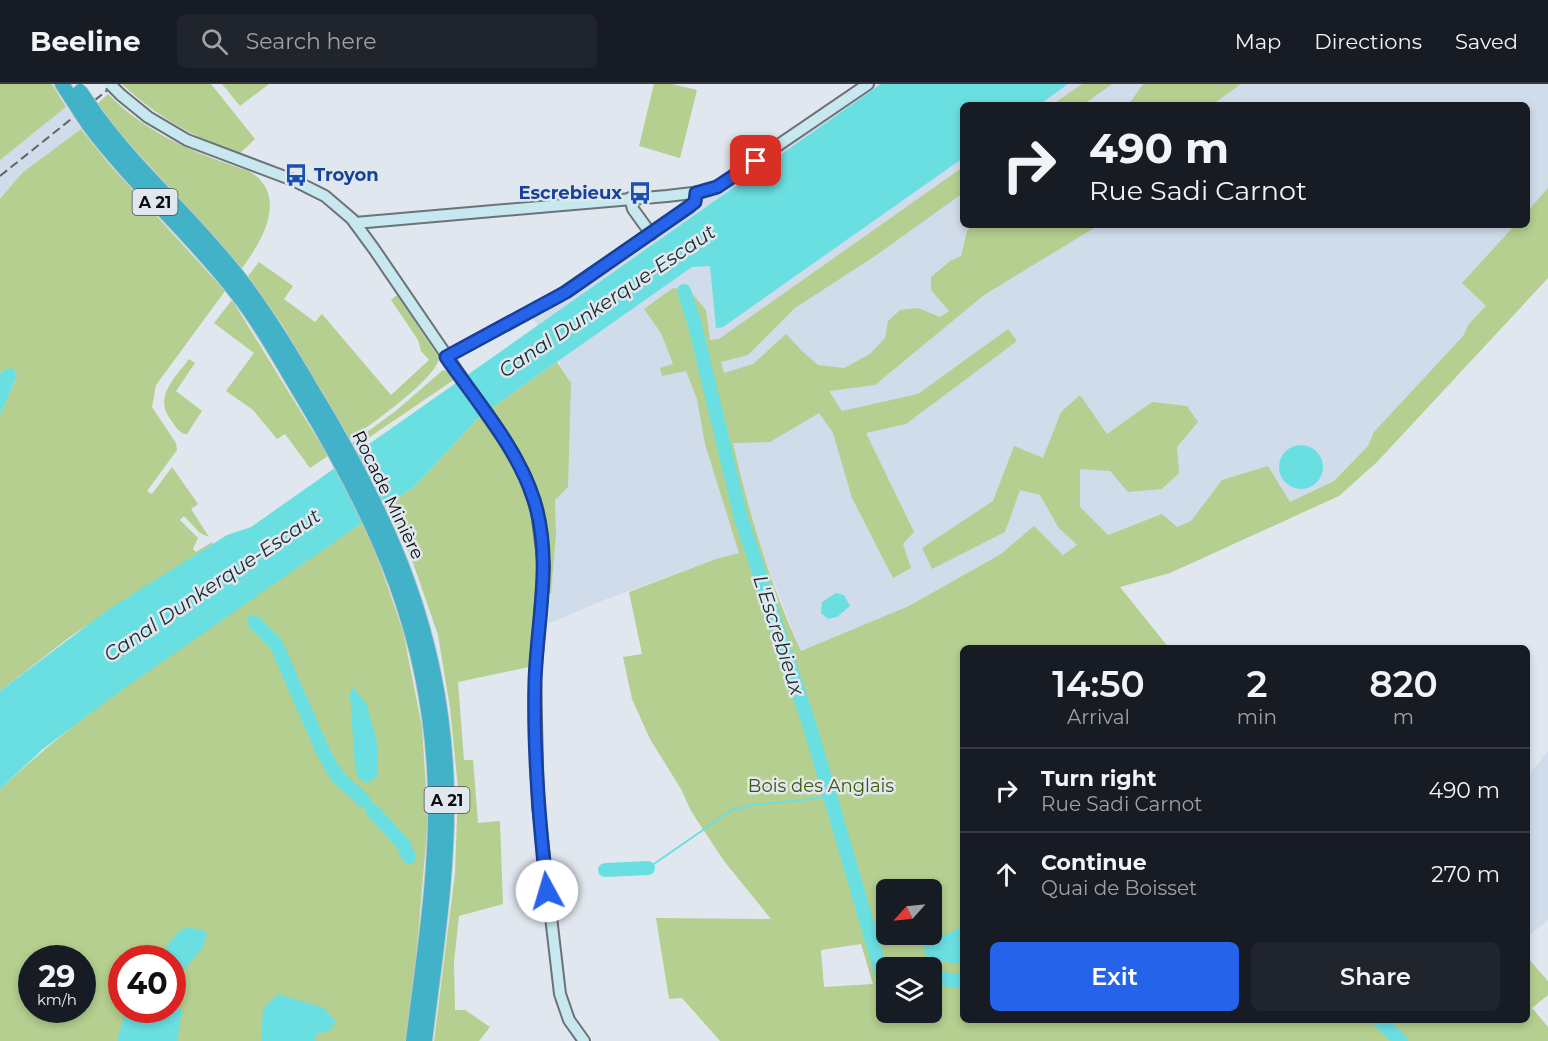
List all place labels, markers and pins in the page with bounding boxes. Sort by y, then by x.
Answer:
pin [730,135,781,186]
bus stop icon: Troyon [283,162,309,188]
place label: Troyon [314,164,379,186]
bus stop icon: Escrebieux [627,180,653,206]
place label: Escrebieux [519,182,622,204]

